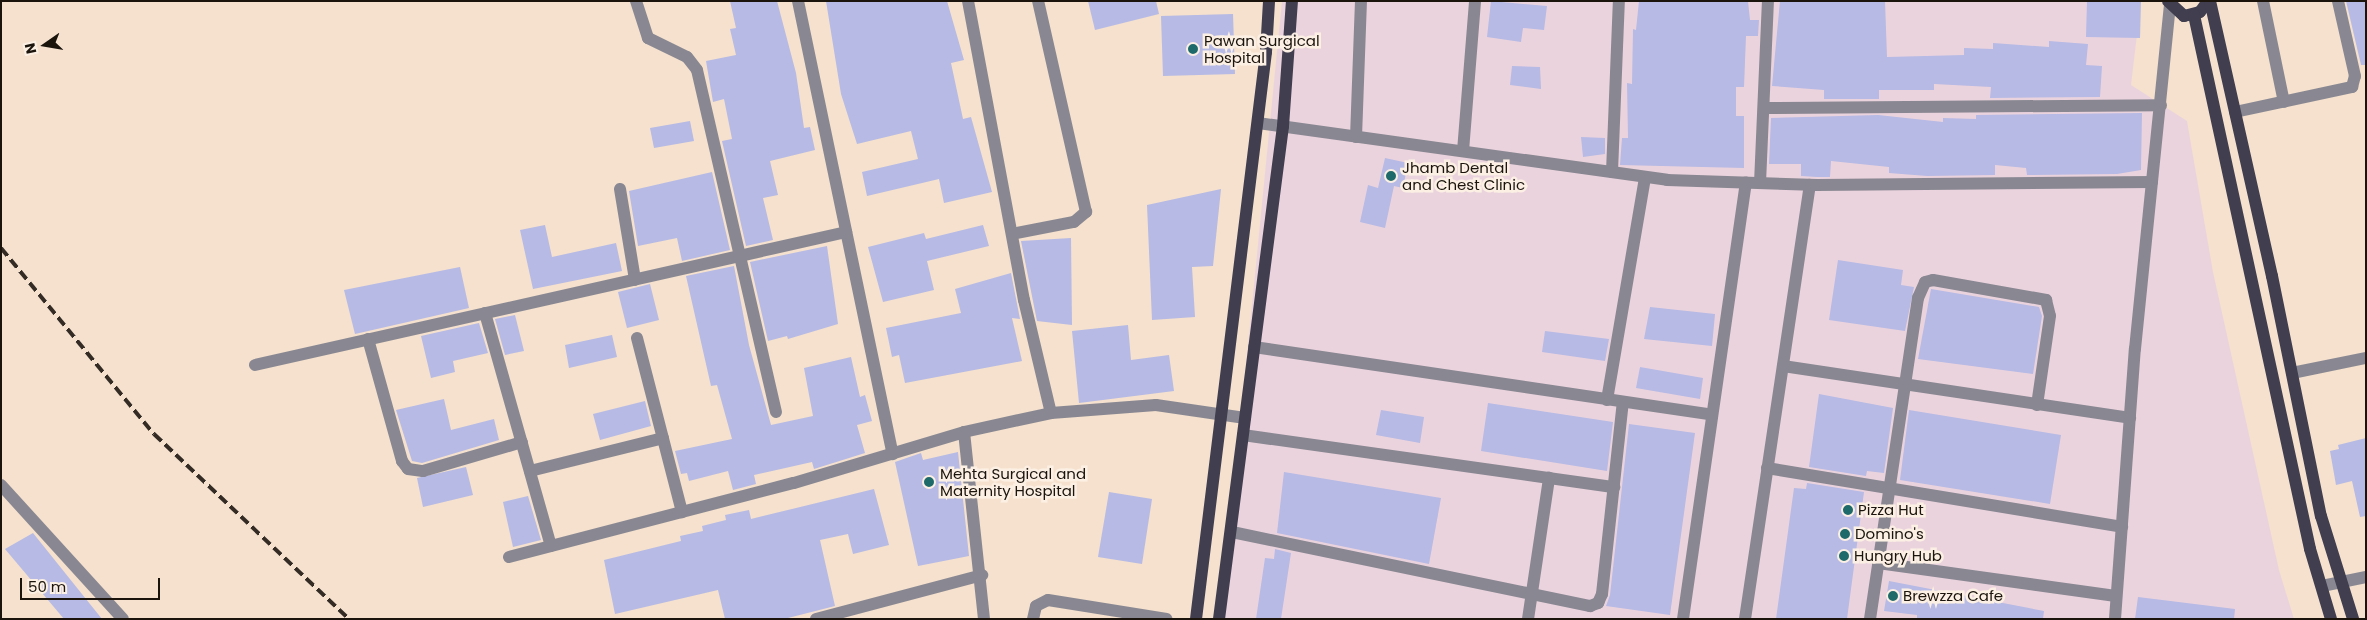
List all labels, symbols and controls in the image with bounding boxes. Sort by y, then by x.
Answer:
north arrow [20,20,70,70]
place label: Pawan Surgical Hospital [1204,31,1320,66]
text: N [19,41,41,56]
marker: Pawan Surgical Hospital [1186,42,1200,56]
place label: Jhamb Dental and Chest Clinic [1402,158,1525,193]
marker: Jhamb Dental and Chest Clinic [1384,169,1398,183]
place label: Mehta Surgical and Maternity Hospital [940,464,1086,499]
marker: Mehta Surgical and Maternity Hospital [922,475,936,489]
place label: Pizza Hut [1858,501,1924,519]
marker: Pizza Hut [1842,504,1854,516]
place label: Domino's [1855,525,1924,543]
marker: Domino's [1839,528,1851,540]
place label: Hungry Hub [1854,547,1942,565]
marker: Hungry Hub [1838,550,1850,562]
scale bar [22,568,162,600]
text: 50 m [28,576,66,597]
place label: Brewzza Cafe [1903,587,2003,605]
marker: Brewzza Cafe [1887,590,1899,602]

